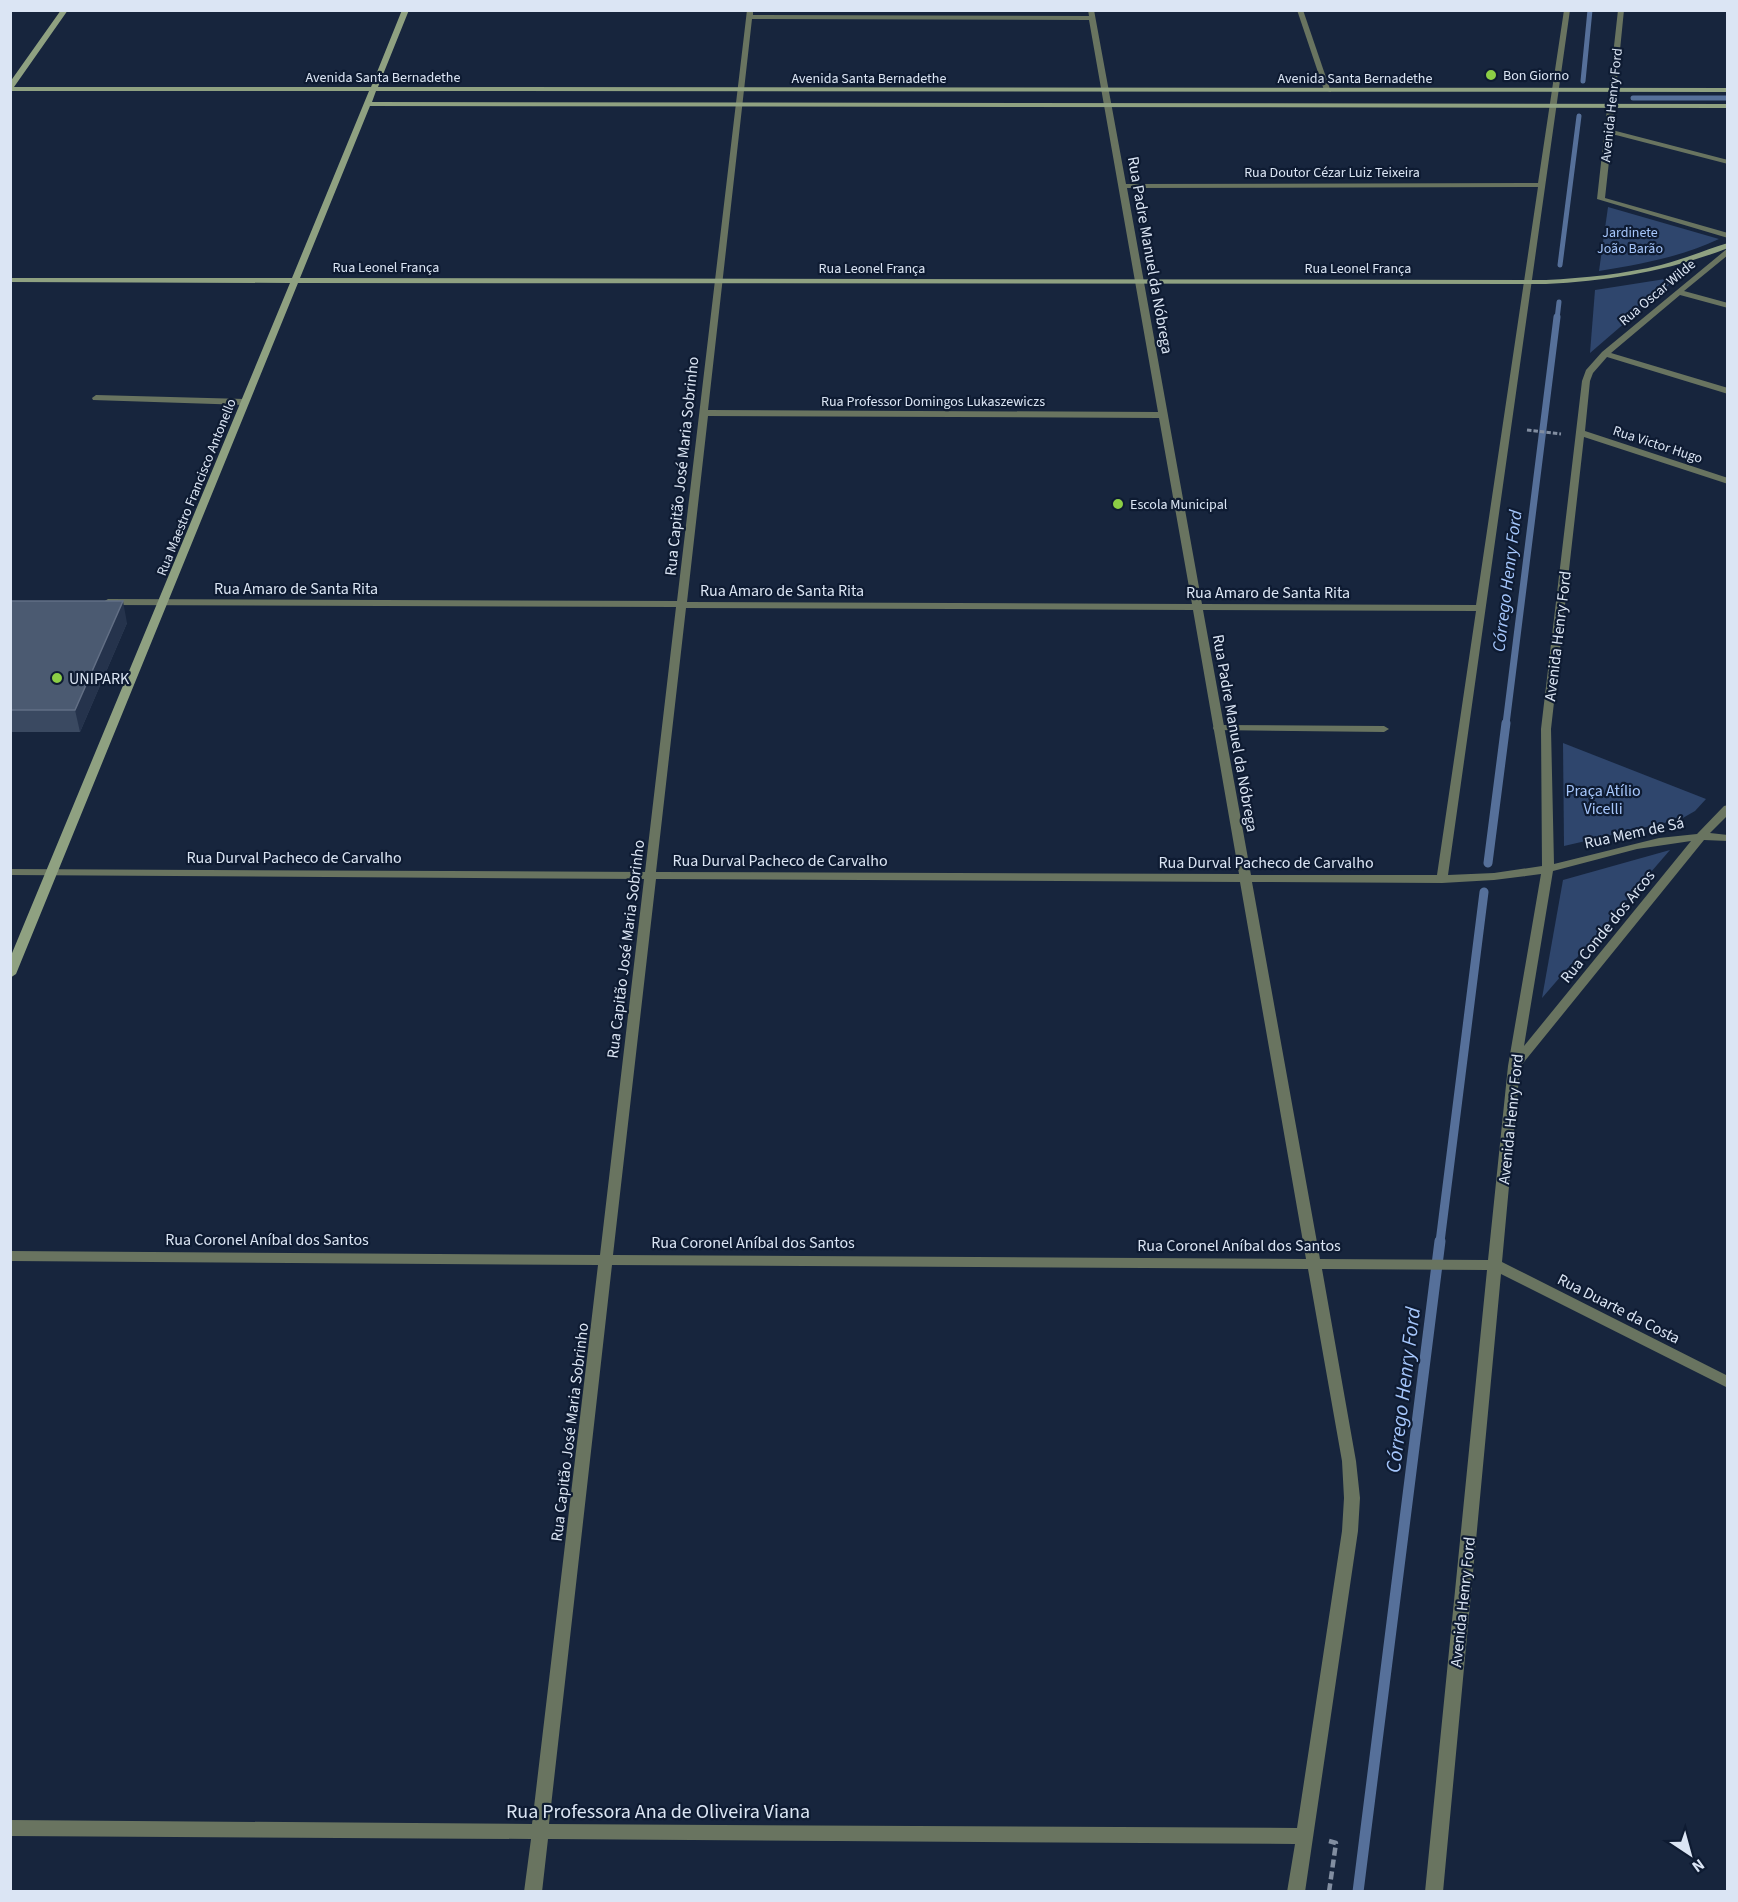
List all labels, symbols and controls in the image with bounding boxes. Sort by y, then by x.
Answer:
street label: Avenida Henry Ford [1596,47,1628,163]
place label: Bon Giorno [1503,66,1569,86]
street label: Avenida Santa Bernadethe [306,68,460,88]
marker: Bon Giorno [1484,68,1498,82]
street label: Avenida Santa Bernadethe [792,69,946,89]
street label: Avenida Santa Bernadethe [1278,69,1432,89]
street label: Rua Padre Manuel da Nóbrega [1122,155,1178,356]
street label: Rua Doutor Cézar Luiz Teixeira [1244,163,1420,183]
park label: Jardinete João Barão [1597,223,1663,259]
street label: Rua Oscar Wilde [1615,255,1700,331]
street label: Rua Leonel França [333,258,439,278]
street label: Rua Leonel França [819,259,925,279]
street label: Rua Leonel França [1305,259,1411,279]
street label: Rua Capitão José Maria Sobrinho [660,355,704,577]
street label: Rua Professor Domingos Lukaszewiczs [821,392,1045,412]
street label: Rua Maestro Francisco Antonello [152,396,242,579]
street label: Rua Victor Hugo [1610,421,1705,469]
place label: Escola Municipal [1130,495,1228,515]
marker: Escola Municipal [1111,497,1125,511]
water label: Córrego Henry Ford [1486,508,1529,653]
street label: Avenida Henry Ford [1539,570,1577,703]
street label: Rua Amaro de Santa Rita [214,578,378,600]
street label: Rua Amaro de Santa Rita [700,580,864,602]
street label: Rua Amaro de Santa Rita [1186,582,1350,604]
street label: Rua Padre Manuel da Nóbrega [1207,633,1263,834]
place label: UNIPARK [69,668,130,690]
marker: UNIPARK [50,671,64,685]
park label: Praça Atílio Vicelli [1565,780,1641,820]
street label: Rua Mem de Sá [1582,812,1686,854]
street label: Rua Capitão José Maria Sobrinho [602,838,650,1060]
street label: Rua Durval Pacheco de Carvalho [186,847,402,869]
street label: Rua Durval Pacheco de Carvalho [672,850,888,872]
street label: Rua Durval Pacheco de Carvalho [1158,852,1374,874]
street label: Rua Conde dos Arcos [1555,865,1660,988]
street label: Avenida Henry Ford [1493,1053,1529,1185]
street label: Rua Coronel Aníbal dos Santos [165,1229,369,1251]
street label: Rua Coronel Aníbal dos Santos [651,1232,855,1254]
street label: Rua Coronel Aníbal dos Santos [1137,1235,1341,1257]
street label: Rua Duarte da Costa [1553,1268,1684,1349]
water label: Córrego Henry Ford [1378,1305,1428,1474]
street label: Rua Capitão José Maria Sobrinho [546,1321,594,1543]
street label: Avenida Henry Ford [1445,1536,1481,1668]
street label: Rua Professora Ana de Oliveira Viana [506,1798,810,1826]
north arrow [1660,1824,1720,1884]
text: N [1687,1853,1709,1877]

